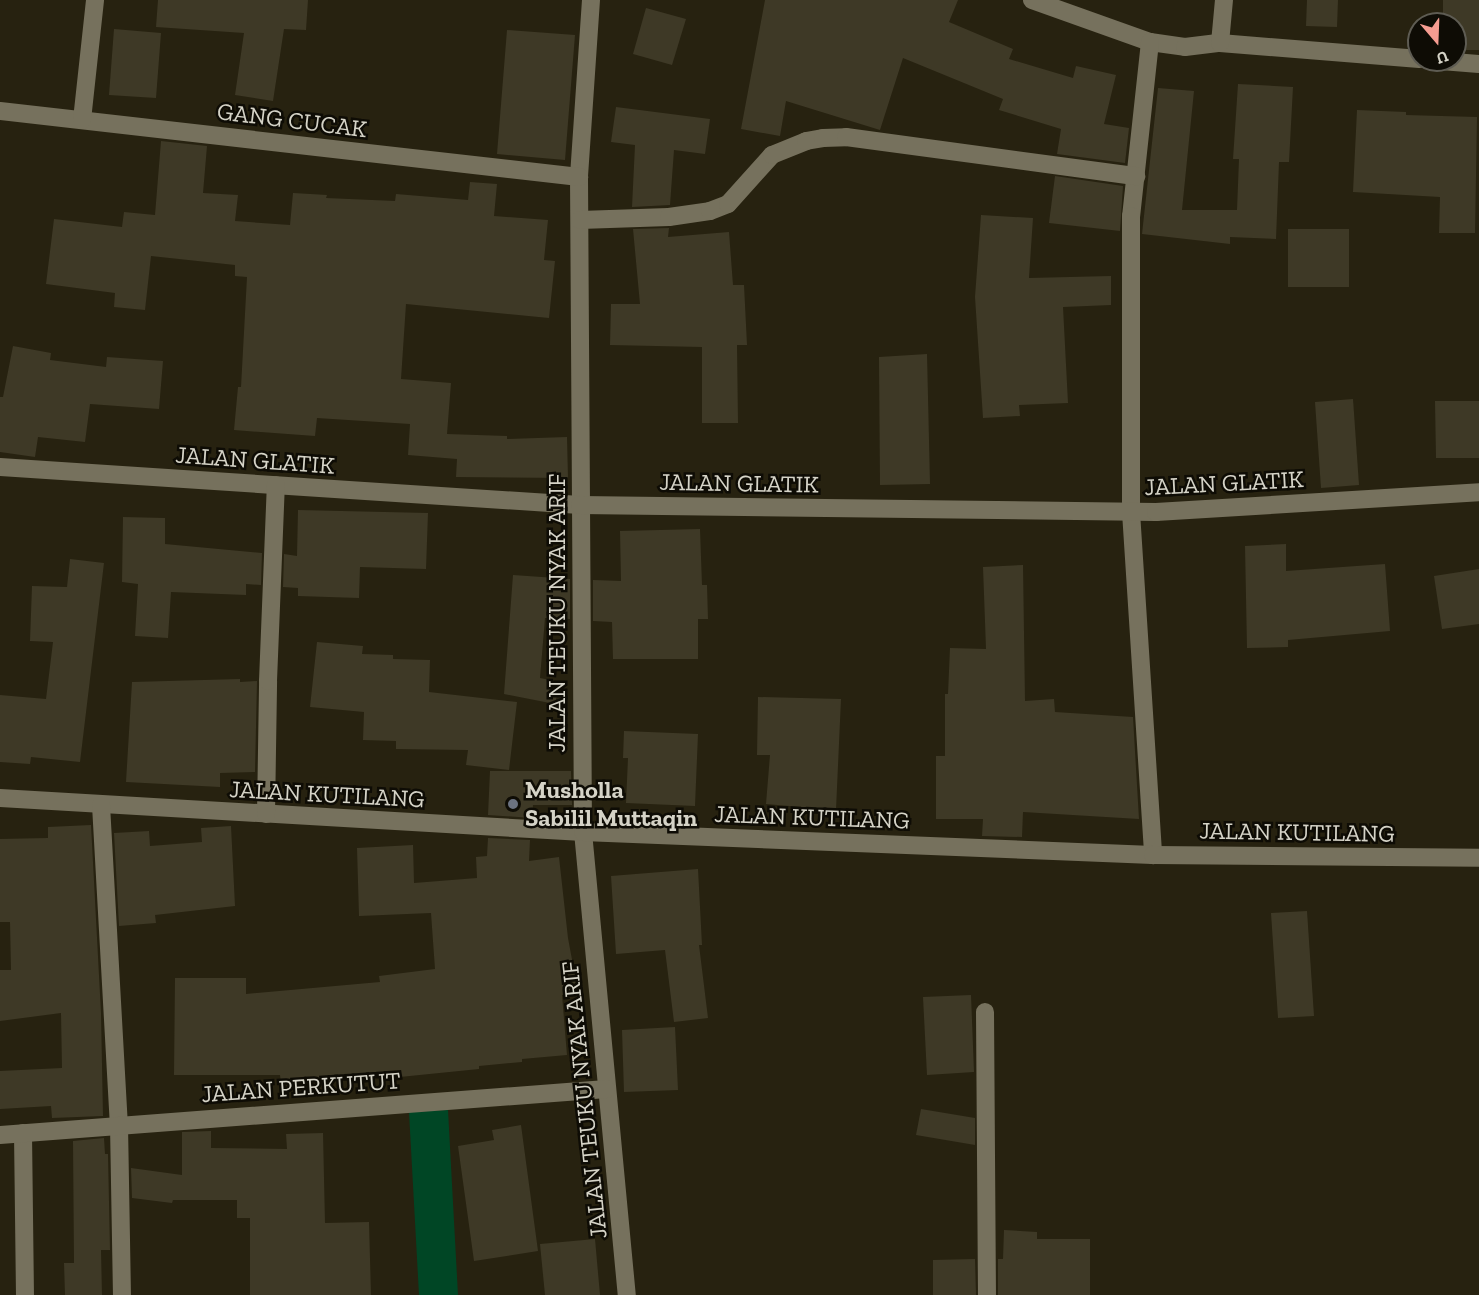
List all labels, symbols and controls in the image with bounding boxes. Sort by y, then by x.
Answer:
north arrow [1407,12,1467,72]
text: U [1434,47,1451,68]
street label: GANG CUCAK [216,97,368,143]
street label: JALAN GLATIK [175,440,335,480]
street label: JALAN GLATIK [1144,464,1304,502]
street label: JALAN GLATIK [659,467,819,499]
street label: JALAN TEUKU NYAK ARIF [543,473,571,753]
street label: JALAN KUTILANG [229,775,425,813]
place label: Musholla Sabilil Muttaqin [525,776,697,832]
marker: Musholla Sabilil Muttaqin [506,797,520,811]
street label: JALAN KUTILANG [714,799,910,835]
street label: JALAN KUTILANG [1199,816,1395,848]
street label: JALAN TEUKU NYAK ARIF [555,959,613,1241]
street label: JALAN PERKUTUT [200,1066,402,1108]

